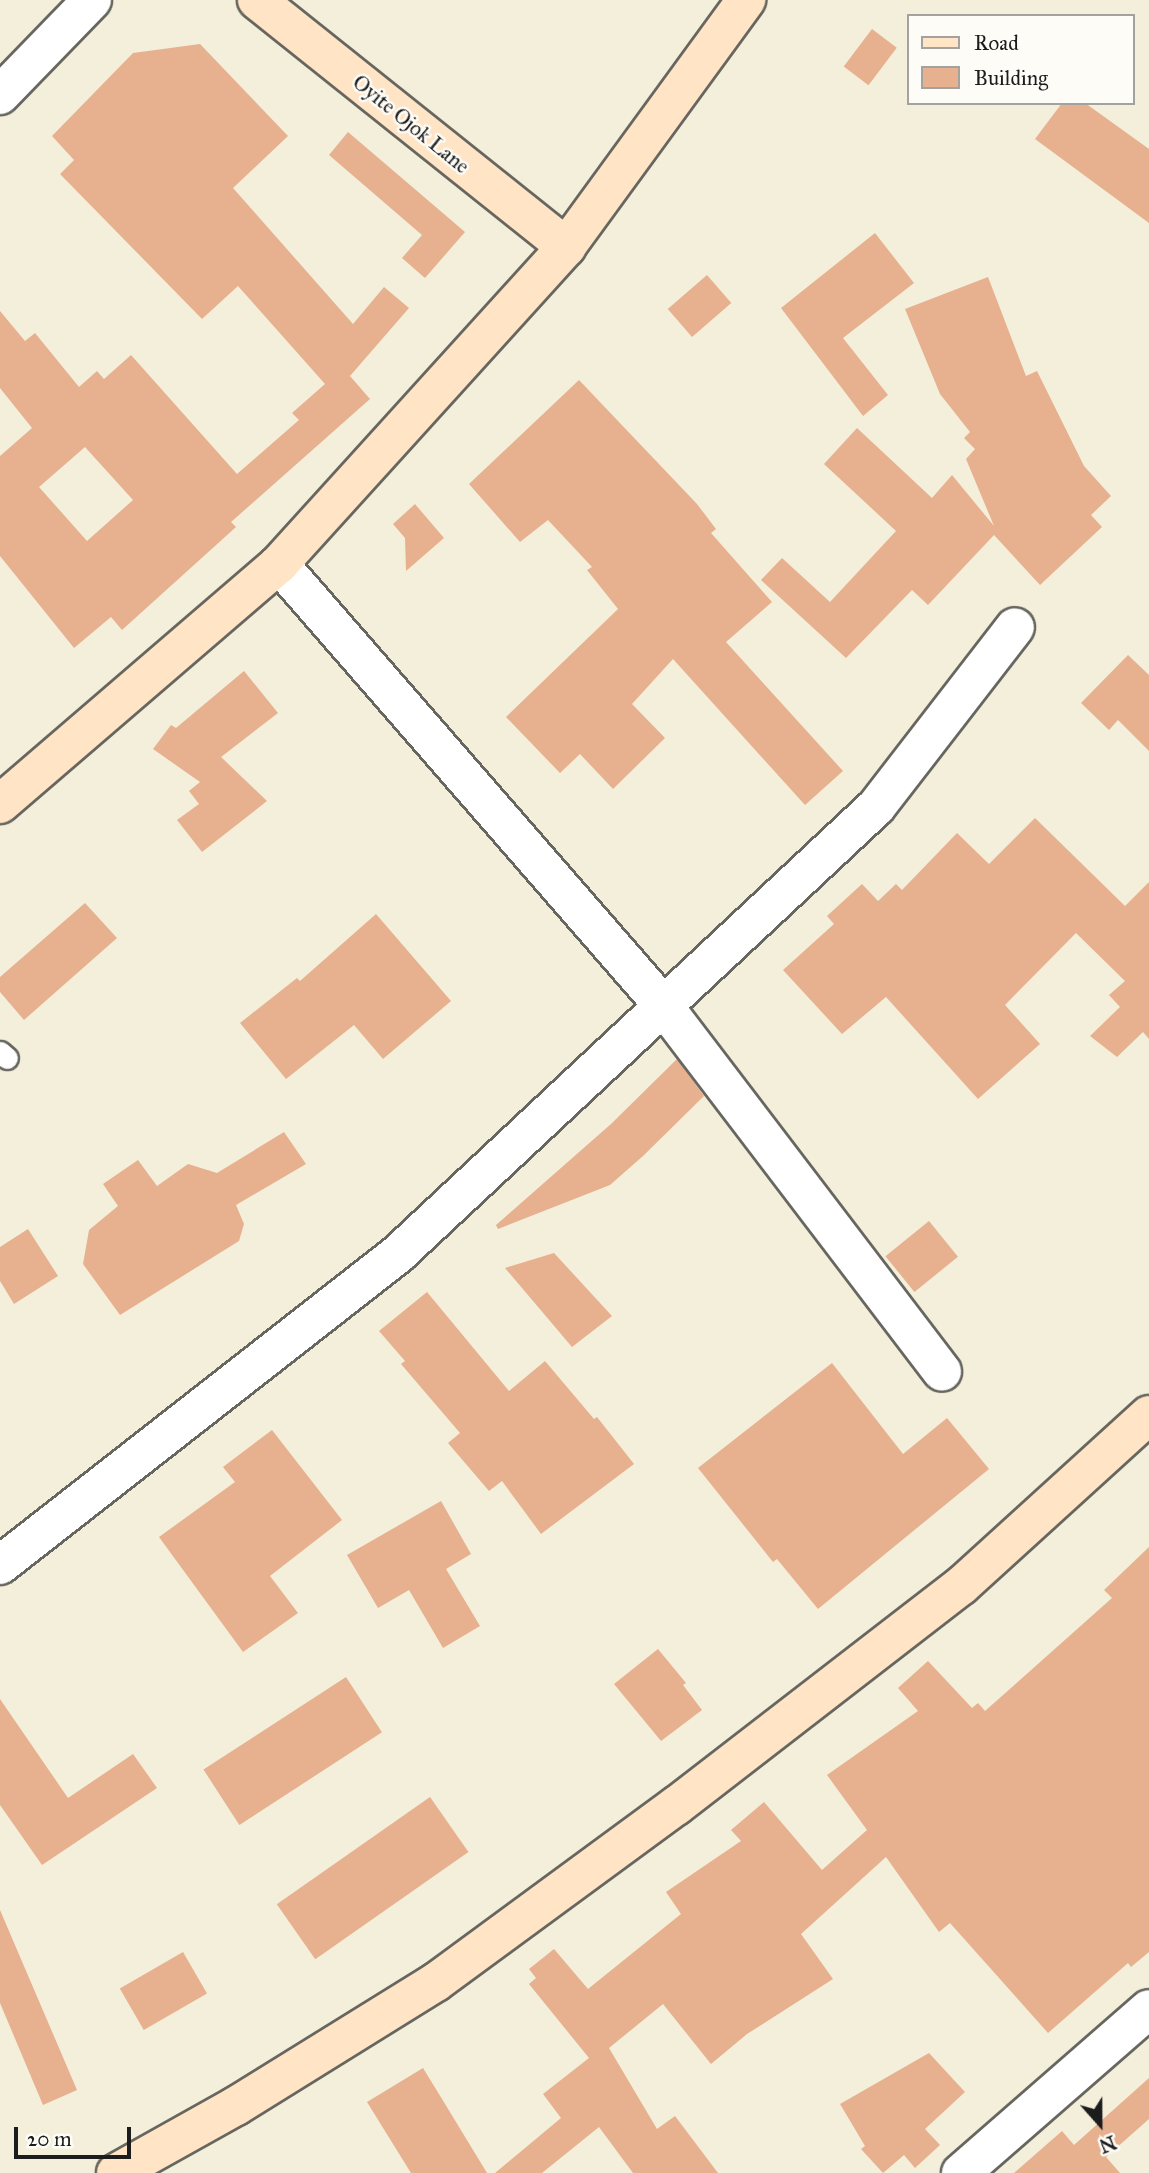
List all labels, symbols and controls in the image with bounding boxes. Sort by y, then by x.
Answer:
legend [908,14,1135,105]
text: Road [974,30,1019,56]
text: Building [974,65,1048,91]
street label: Oyite Ojok Lane [348,69,474,179]
north arrow [1065,2089,1135,2159]
scale bar [18,2114,135,2158]
text: 20 m [27,2126,72,2152]
text: N [1096,2130,1119,2158]

